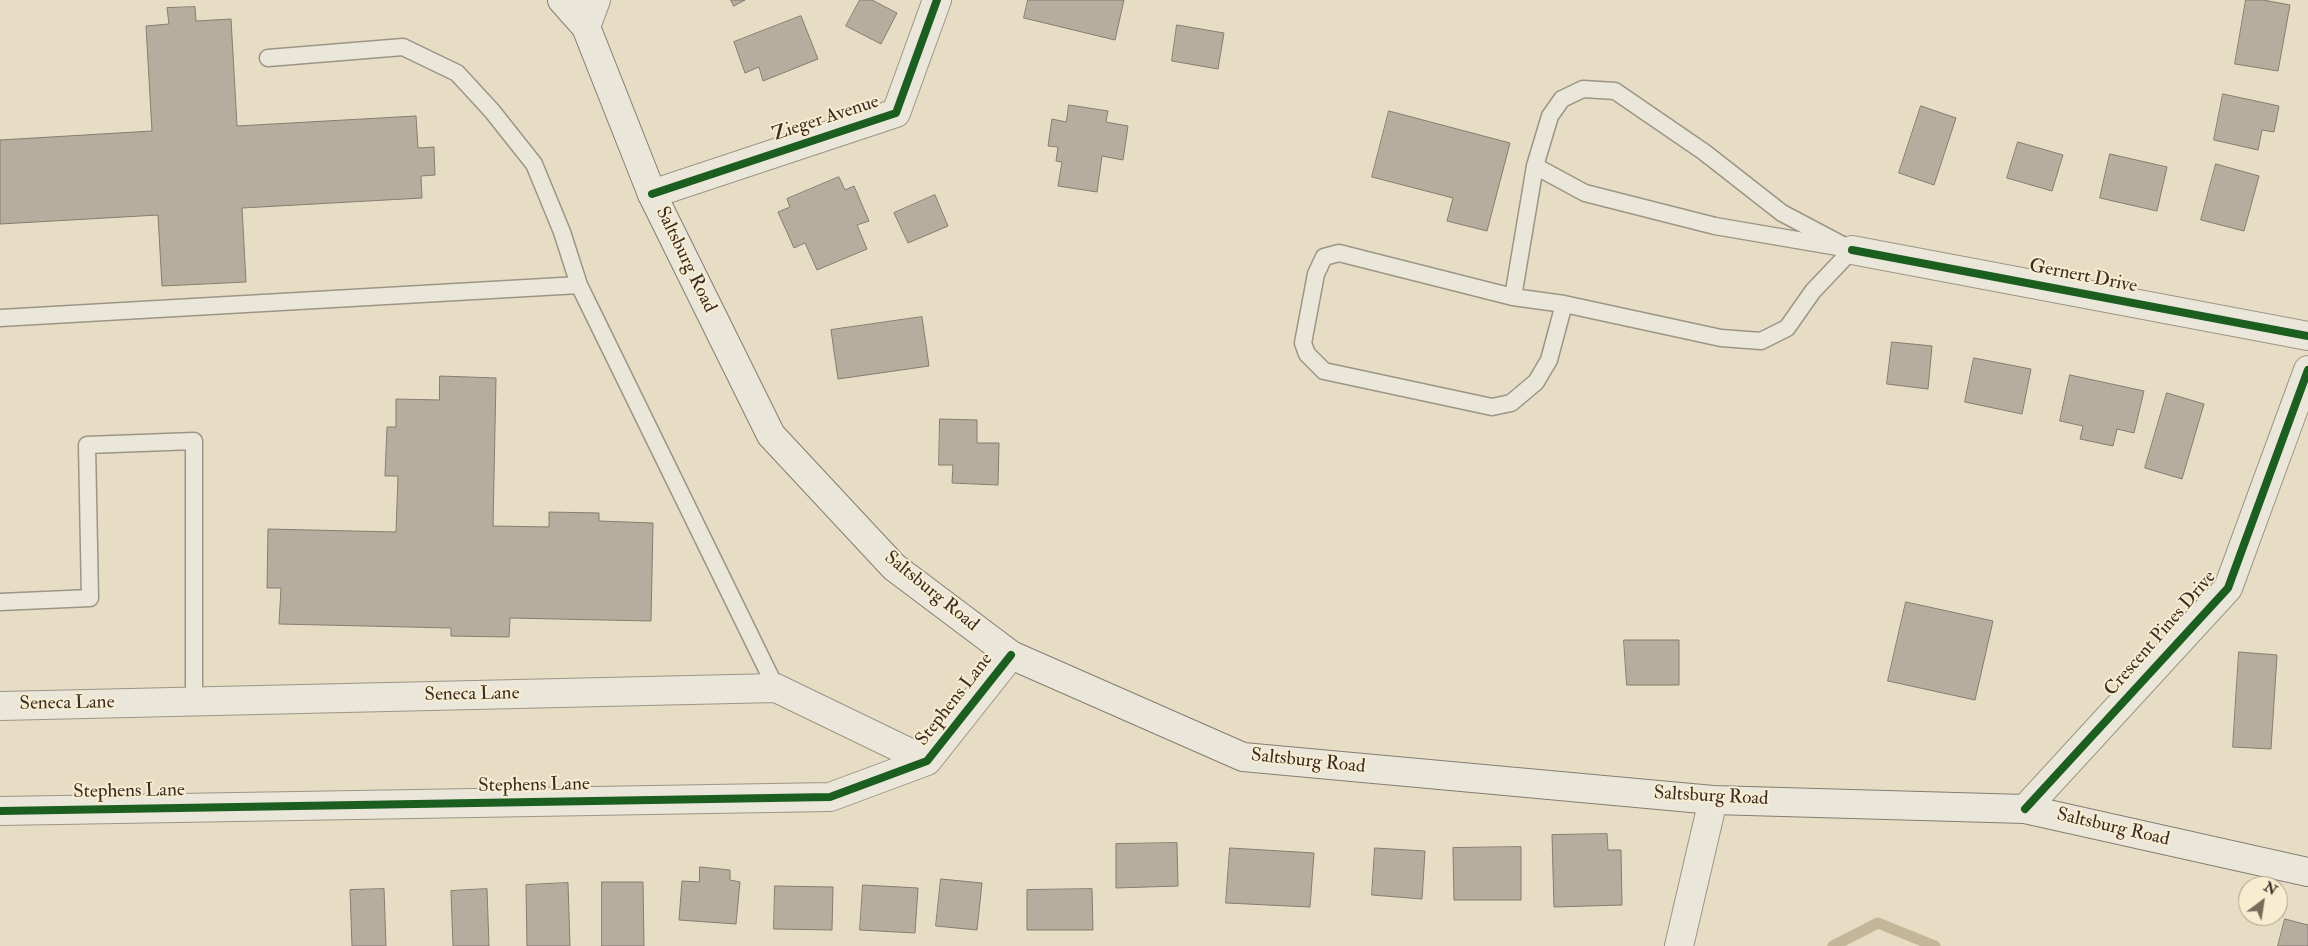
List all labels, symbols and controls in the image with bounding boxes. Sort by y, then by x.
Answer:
street label: Zieger Avenue [770,91,882,147]
street label: Saltsburg Road [650,203,720,317]
street label: Gernert Drive [2027,255,2139,299]
street label: Saltsburg Road [879,547,983,637]
street label: Crescent Pines Drive [2100,567,2222,701]
street label: Stephens Lane [912,649,998,751]
street label: Seneca Lane [424,683,520,707]
street label: Seneca Lane [19,692,115,716]
street label: Saltsburg Road [1250,745,1366,779]
street label: Stephens Lane [478,774,590,798]
street label: Stephens Lane [73,780,185,804]
street label: Saltsburg Road [1653,783,1769,811]
street label: Saltsburg Road [2054,804,2172,852]
north arrow [2238,876,2288,926]
text: N [2261,878,2280,899]

